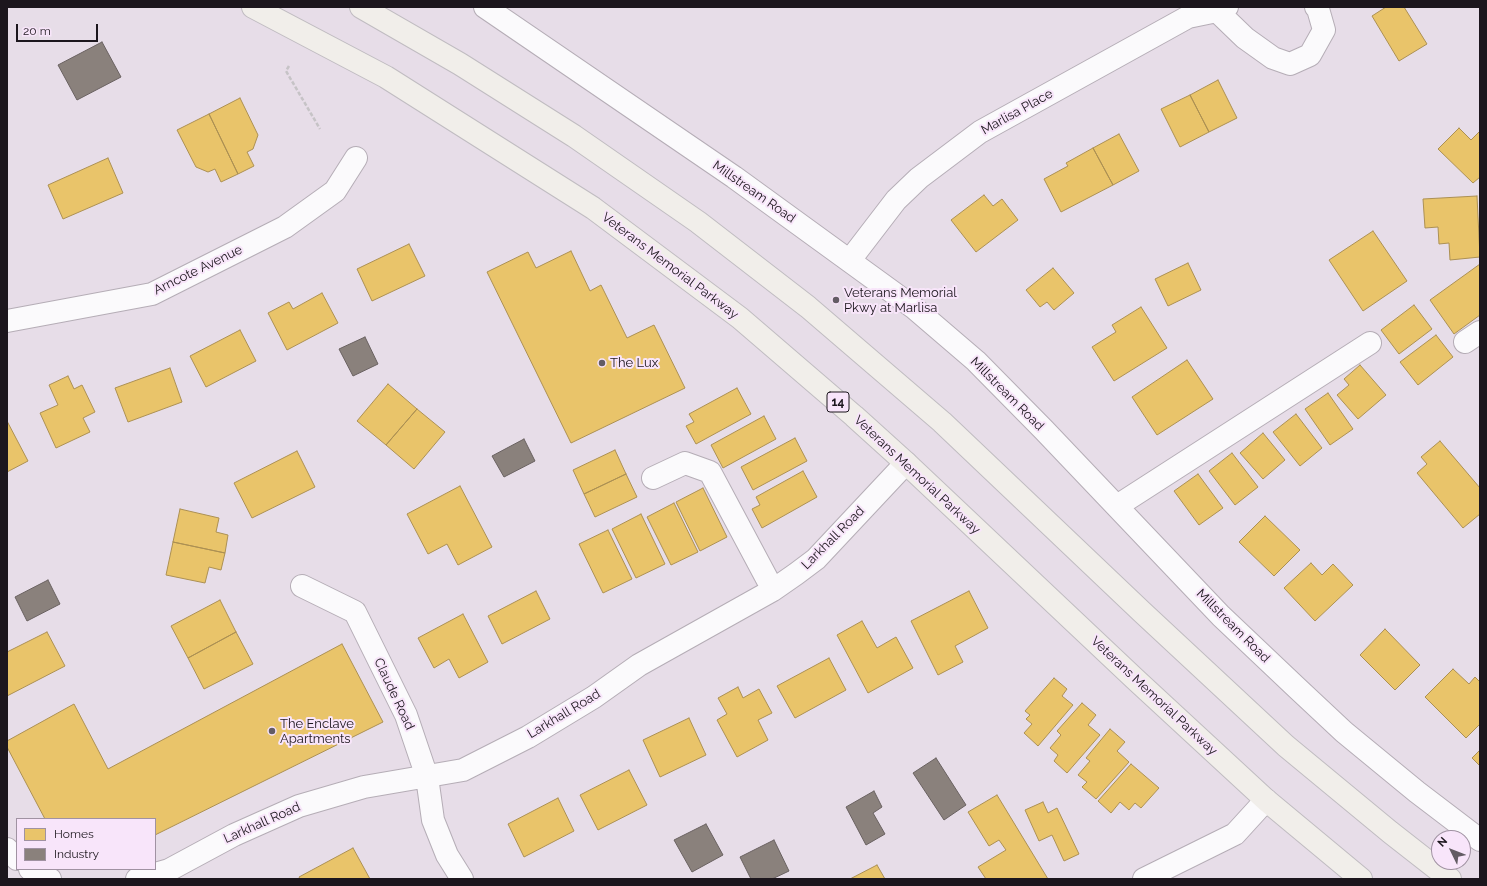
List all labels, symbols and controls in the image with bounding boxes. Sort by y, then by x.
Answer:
scale bar [18,16,100,42]
text: 20 m [23,24,51,38]
street label: Marlisa Place [978,86,1056,138]
street label: Millstream Road [710,158,798,226]
street label: Veterans Memorial Parkway [599,210,741,322]
street label: Arncote Avenue [151,242,245,298]
place label: Veterans Memorial Pkwy at Marlisa [844,285,957,316]
marker: Veterans Memorial Pkwy at Marlisa [831,295,841,305]
street label: Millstream Road [967,354,1047,434]
place label: The Lux [610,355,658,371]
marker: The Lux [597,358,607,368]
road number: 14 [827,392,849,412]
street label: Veterans Memorial Parkway [851,412,983,538]
street label: Larkhall Road [798,503,868,573]
street label: Millstream Road [1193,586,1273,666]
street label: Veterans Memorial Parkway [1088,633,1220,759]
street label: Claude Road [371,656,417,732]
street label: Larkhall Road [525,686,603,742]
place label: The Enclave Apartments [280,716,354,747]
marker: The Enclave Apartments [267,726,277,736]
street label: Larkhall Road [221,799,303,847]
legend [16,818,156,870]
text: Homes [54,827,94,841]
north arrow [1431,830,1471,870]
text: N [1435,835,1450,850]
text: Industry [54,847,99,861]

